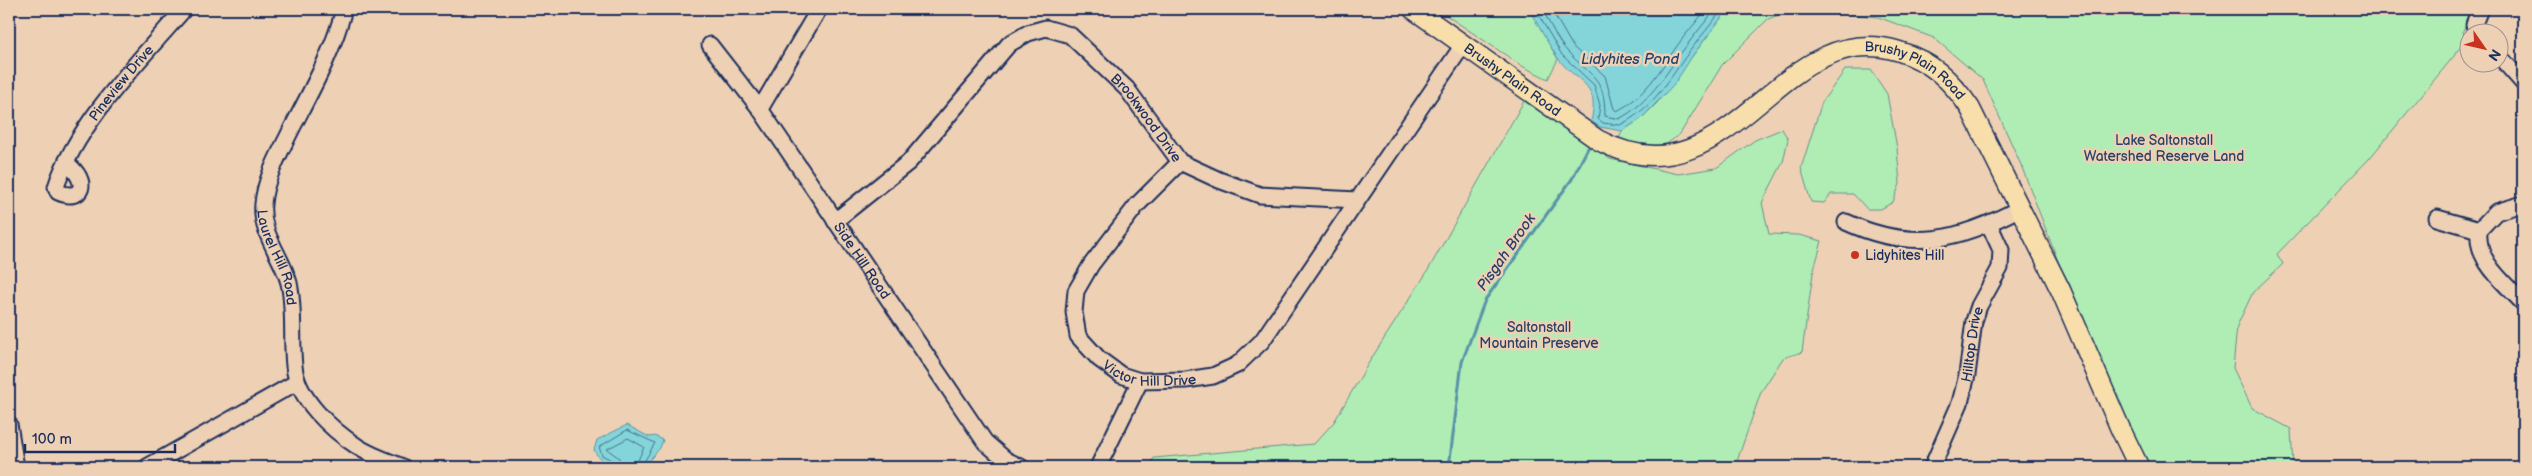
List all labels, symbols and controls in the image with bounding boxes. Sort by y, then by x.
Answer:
north arrow [2460,22,2510,72]
street label: Brushy Plain Road [1864,38,1969,103]
street label: Brushy Plain Road [1460,40,1564,120]
street label: Pineview Drive [85,42,157,124]
text: N [2484,46,2504,64]
water label: Lidyhites Pond [1581,50,1679,69]
street label: Brookwood Drive [1107,70,1185,166]
park label: Lake Saltonstall Watershed Reserve Land [2084,132,2244,165]
street label: Laurel Hill Road [254,209,300,306]
water label: Pisgah Brook [1473,209,1540,295]
street label: Side Hill Road [830,219,894,302]
place label: Lidyhites Hill [1865,247,1944,264]
marker: Lidyhites Hill [1849,249,1861,261]
street label: Hilltop Drive [1958,304,1987,384]
park label: Saltonstall Mountain Preserve [1479,319,1599,352]
street label: Victor Hill Drive [1099,356,1197,390]
scale bar [25,421,175,453]
text: 100 m [32,430,72,449]

